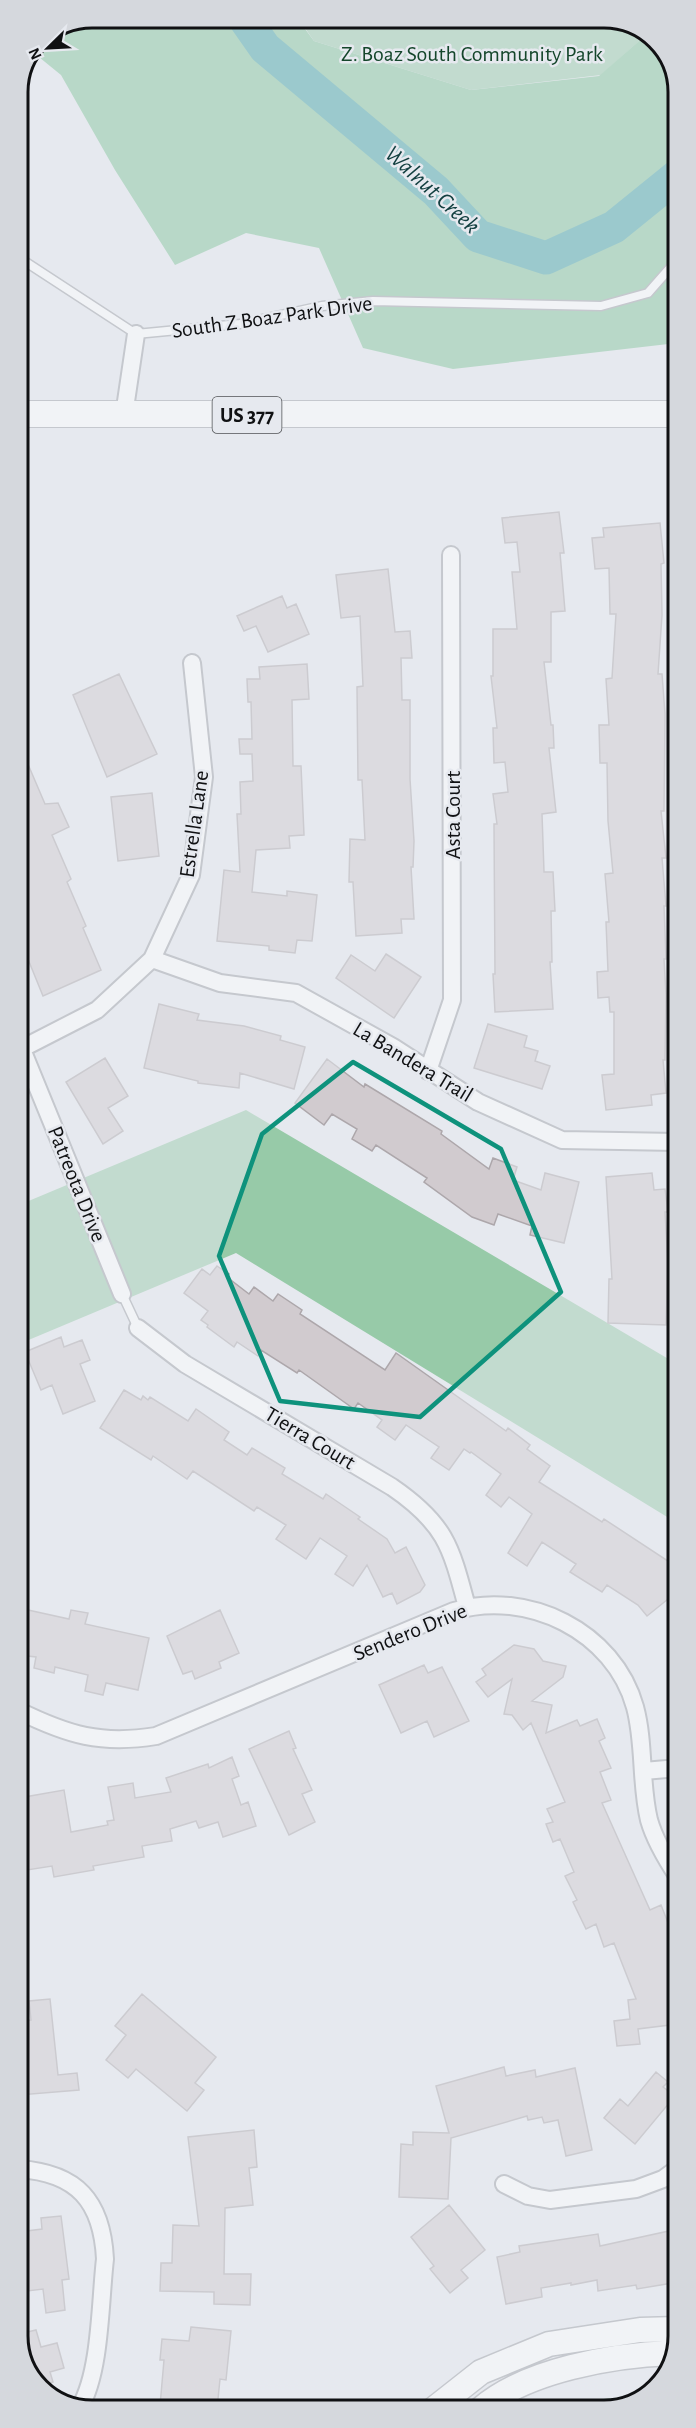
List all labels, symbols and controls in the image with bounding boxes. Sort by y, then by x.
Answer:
north arrow [18,18,78,78]
park label: Z. Boaz South Community Park [341,43,603,65]
text: N [26,45,45,62]
water label: Walnut Creek [380,142,484,238]
street label: South Z Boaz Park Drive [170,292,374,342]
road number: US 377 [212,397,282,433]
street label: Estrella Lane [176,769,212,879]
street label: Asta Court [442,771,464,859]
street label: La Bandera Trail [349,1018,477,1106]
street label: Patreota Drive [44,1123,110,1245]
street label: Tierra Court [261,1403,359,1473]
street label: Sendero Drive [350,1599,470,1665]

